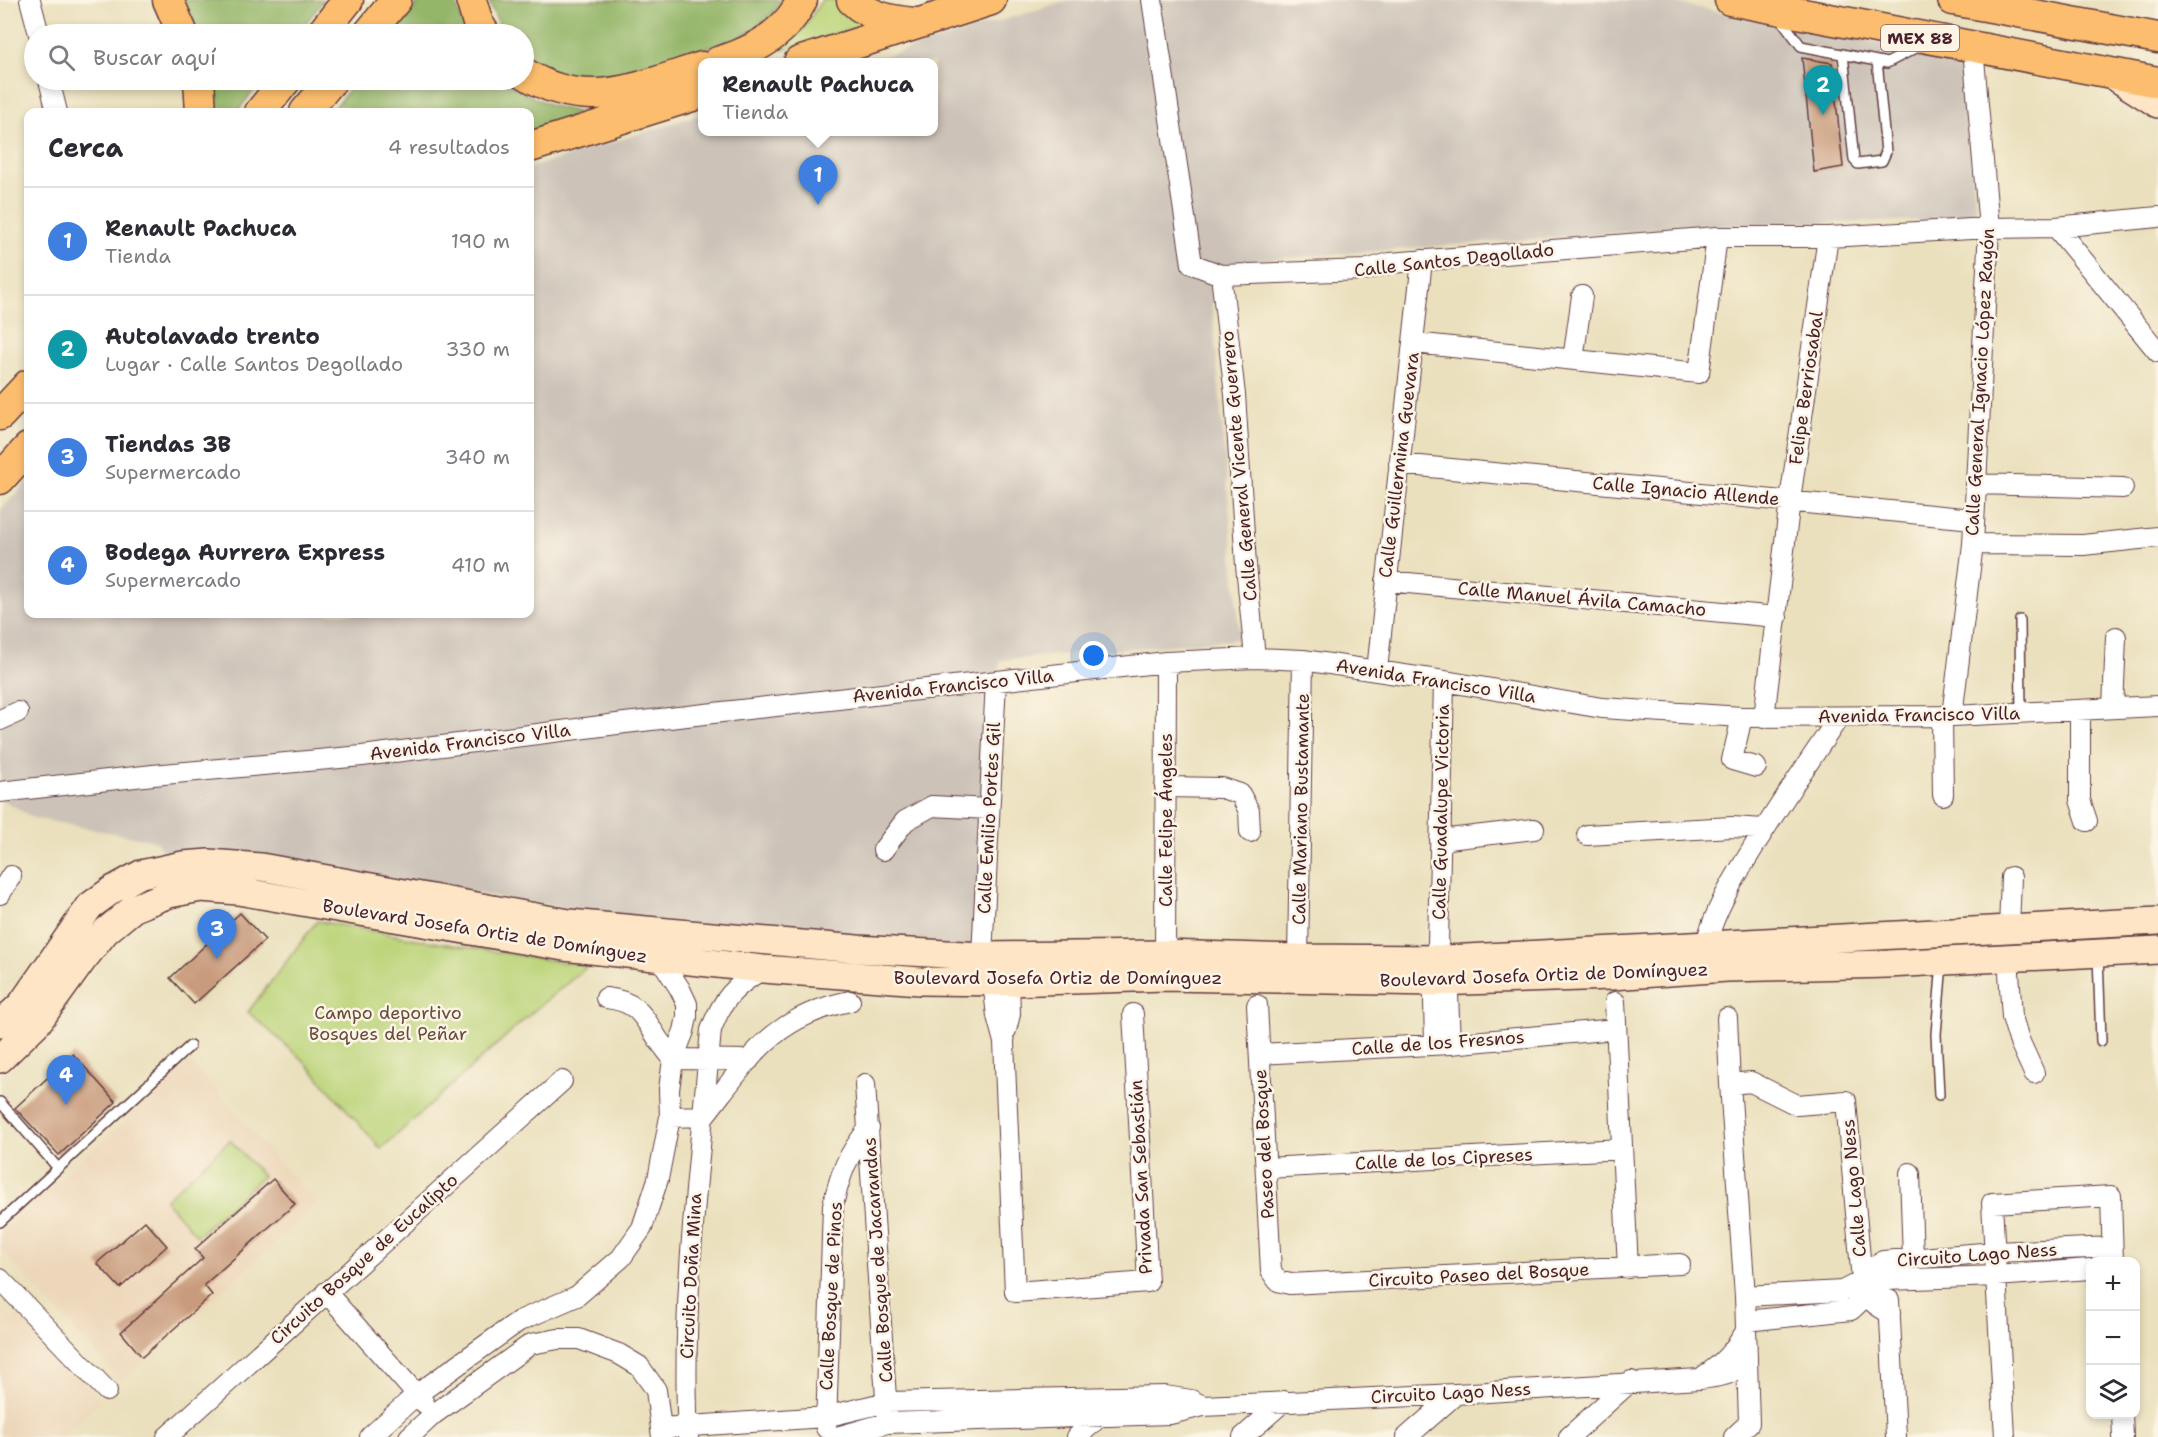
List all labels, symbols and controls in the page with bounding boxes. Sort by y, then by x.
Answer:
search box [24,24,534,90]
road number: MEX 88 [1881,25,1959,51]
icon: search [45,41,78,74]
text: Buscar aquí [93,43,216,72]
popup [698,58,938,136]
pin: 2 [1804,66,1842,115]
text: Renault Pachuca [722,70,914,99]
text: Tienda [722,99,788,125]
text: Cerca [48,130,123,165]
text: 4 resultados [388,134,510,160]
pin: 1 [798,156,838,205]
text: Renault Pachuca [105,214,296,243]
street label: Calle General Ignacio López Rayón [1960,227,2000,537]
text: 1 [63,228,72,254]
text: 190 m [451,228,510,254]
street label: Calle Santos Degollado [1353,238,1555,282]
text: Tienda [105,243,171,269]
street label: Felipe Berriosabal [1783,309,1829,466]
text: Autolavado trento [105,322,320,351]
street label: Calle General Vicente Guerrero [1215,330,1263,602]
text: 2 [61,336,75,362]
text: 330 m [446,336,510,362]
text: Lugar · Calle Santos Degollado [105,351,403,377]
street label: Calle Guillermina Guevara [1373,351,1425,579]
text: Tiendas 3B [105,430,231,459]
text: 3 [61,444,75,470]
text: 340 m [445,444,510,470]
text: Supermercado [105,459,241,485]
street label: Calle Ignacio Allende [1591,471,1781,511]
text: Bodega Aurrera Express [105,538,385,567]
text: 4 [61,552,75,578]
text: 410 m [451,552,510,578]
text: Supermercado [105,567,241,593]
street label: Calle Manuel Ávila Camacho [1457,576,1707,622]
your location [1079,641,1108,670]
street label: Avenida Francisco Villa [1334,653,1538,709]
street label: Avenida Francisco Villa [851,664,1055,708]
street label: Calle Mariano Bustamante [1287,693,1315,925]
street label: Avenida Francisco Villa [1818,701,2020,729]
street label: Calle Guadalupe Victoria [1427,704,1455,920]
street label: Avenida Francisco Villa [368,718,572,766]
street label: Calle Emilio Portes Gil [972,721,1006,915]
street label: Calle Felipe Ángeles [1154,733,1178,907]
street label: Boulevard Josefa Ortiz de Domínguez [321,893,649,969]
pin: 3 [198,910,236,959]
street label: Boulevard Josefa Ortiz de Domínguez [1379,957,1709,993]
street label: Boulevard Josefa Ortiz de Domínguez [894,966,1222,990]
park label: Campo deportivo Bosques del Peñar [309,1001,467,1046]
street label: Calle de los Fresnos [1351,1025,1525,1061]
pin: 4 [46,1056,86,1105]
street label: Paseo del Bosque [1248,1068,1280,1220]
street label: Privada San Sebastián [1124,1079,1158,1275]
street label: Calle Lago Ness [1836,1118,1872,1258]
street label: Calle Bosque de Jacarandas [857,1137,899,1383]
street label: Calle de los Cipreses [1354,1142,1534,1176]
street label: Circuito Bosque de Eucalipto [265,1168,463,1350]
street label: Circuito Doña Mina [675,1192,707,1360]
street label: Calle Bosque de Pinos [814,1201,848,1391]
street label: Circuito Lago Ness [1896,1237,2058,1273]
street label: Circuito Paseo del Bosque [1368,1257,1590,1293]
map controls [2086,1257,2140,1419]
button: + [2086,1257,2140,1311]
button: − [2086,1311,2140,1365]
button: layers [2086,1365,2140,1419]
street label: Circuito Lago Ness [1370,1377,1532,1409]

